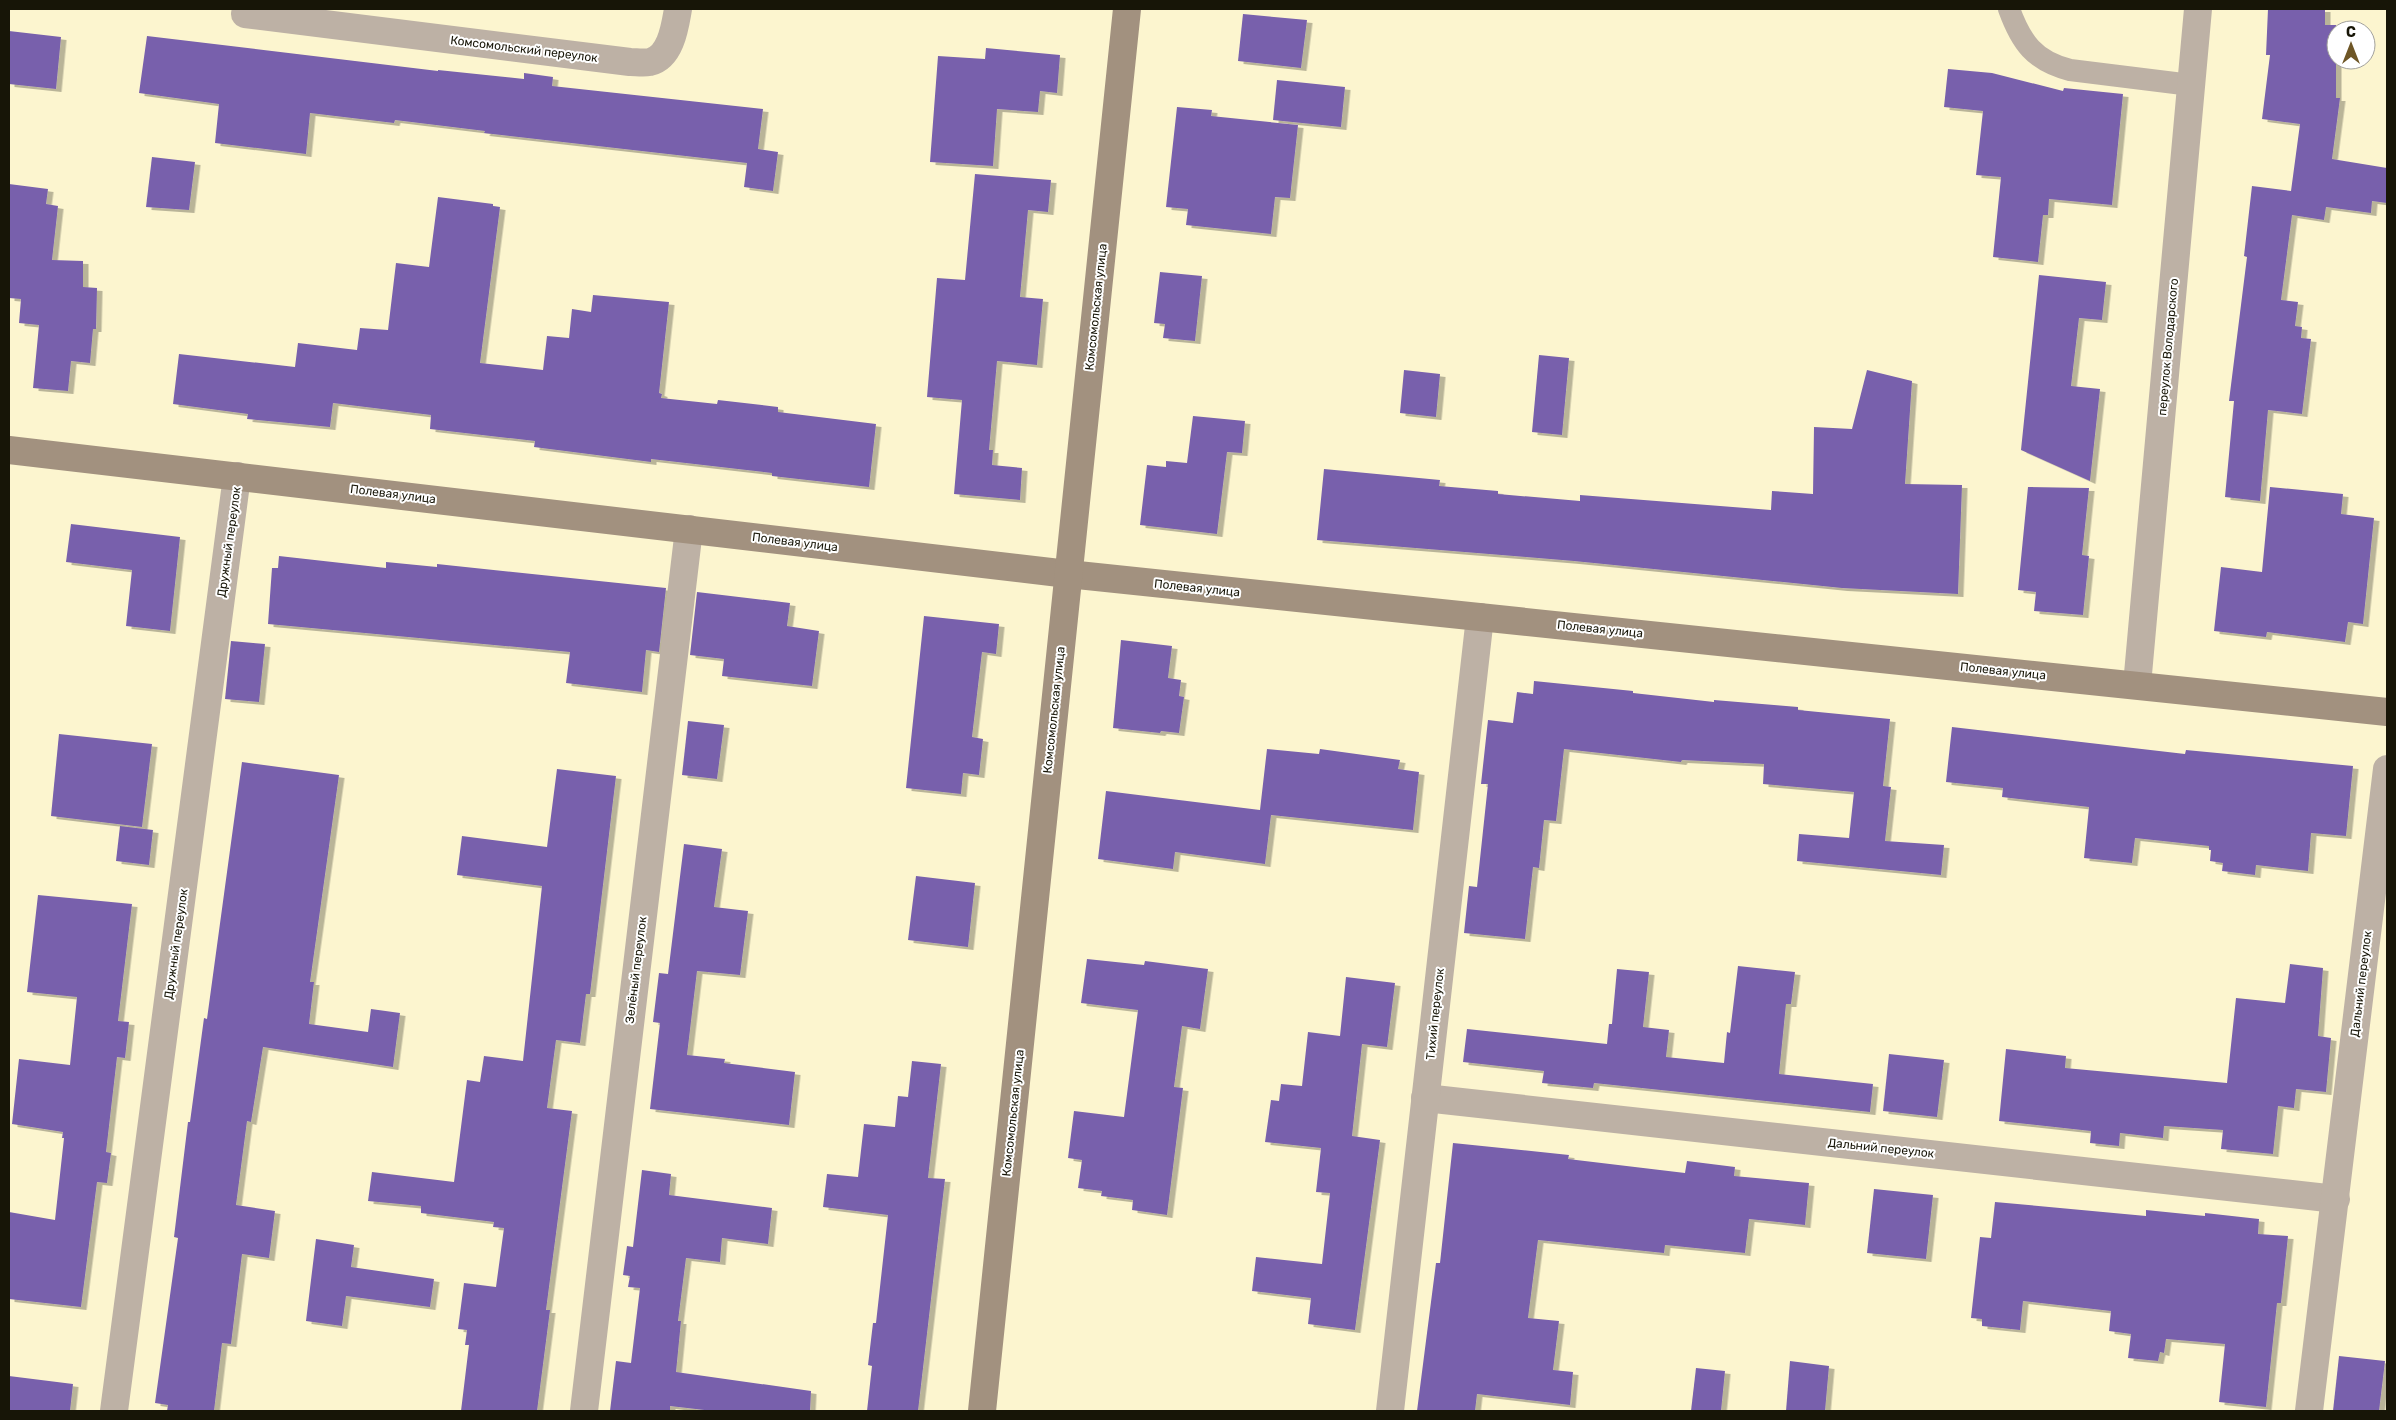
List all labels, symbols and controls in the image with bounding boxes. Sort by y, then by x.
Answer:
north arrow [2326,20,2376,70]
text: С [2346,24,2356,41]
street label: Комсомольский переулок [450,33,599,65]
street label: Комсомольская улица [1082,243,1110,371]
street label: переулок Володарского [2155,278,2181,416]
street label: Полевая улица [349,482,437,506]
street label: Дружный переулок [214,485,244,598]
street label: Полевая улица [751,530,839,554]
street label: Полевая улица [1153,577,1241,599]
street label: Полевая улица [1556,618,1644,640]
street label: Комсомольская улица [1040,646,1068,774]
street label: Полевая улица [1959,660,2047,682]
street label: Дружный переулок [161,887,191,1000]
street label: Зелёный переулок [622,915,650,1024]
street label: Дальний переулок [2348,930,2375,1038]
street label: Тихий переулок [1423,967,1447,1061]
street label: Комсомольская улица [999,1049,1027,1177]
street label: Дальний переулок [1827,1135,1935,1161]

